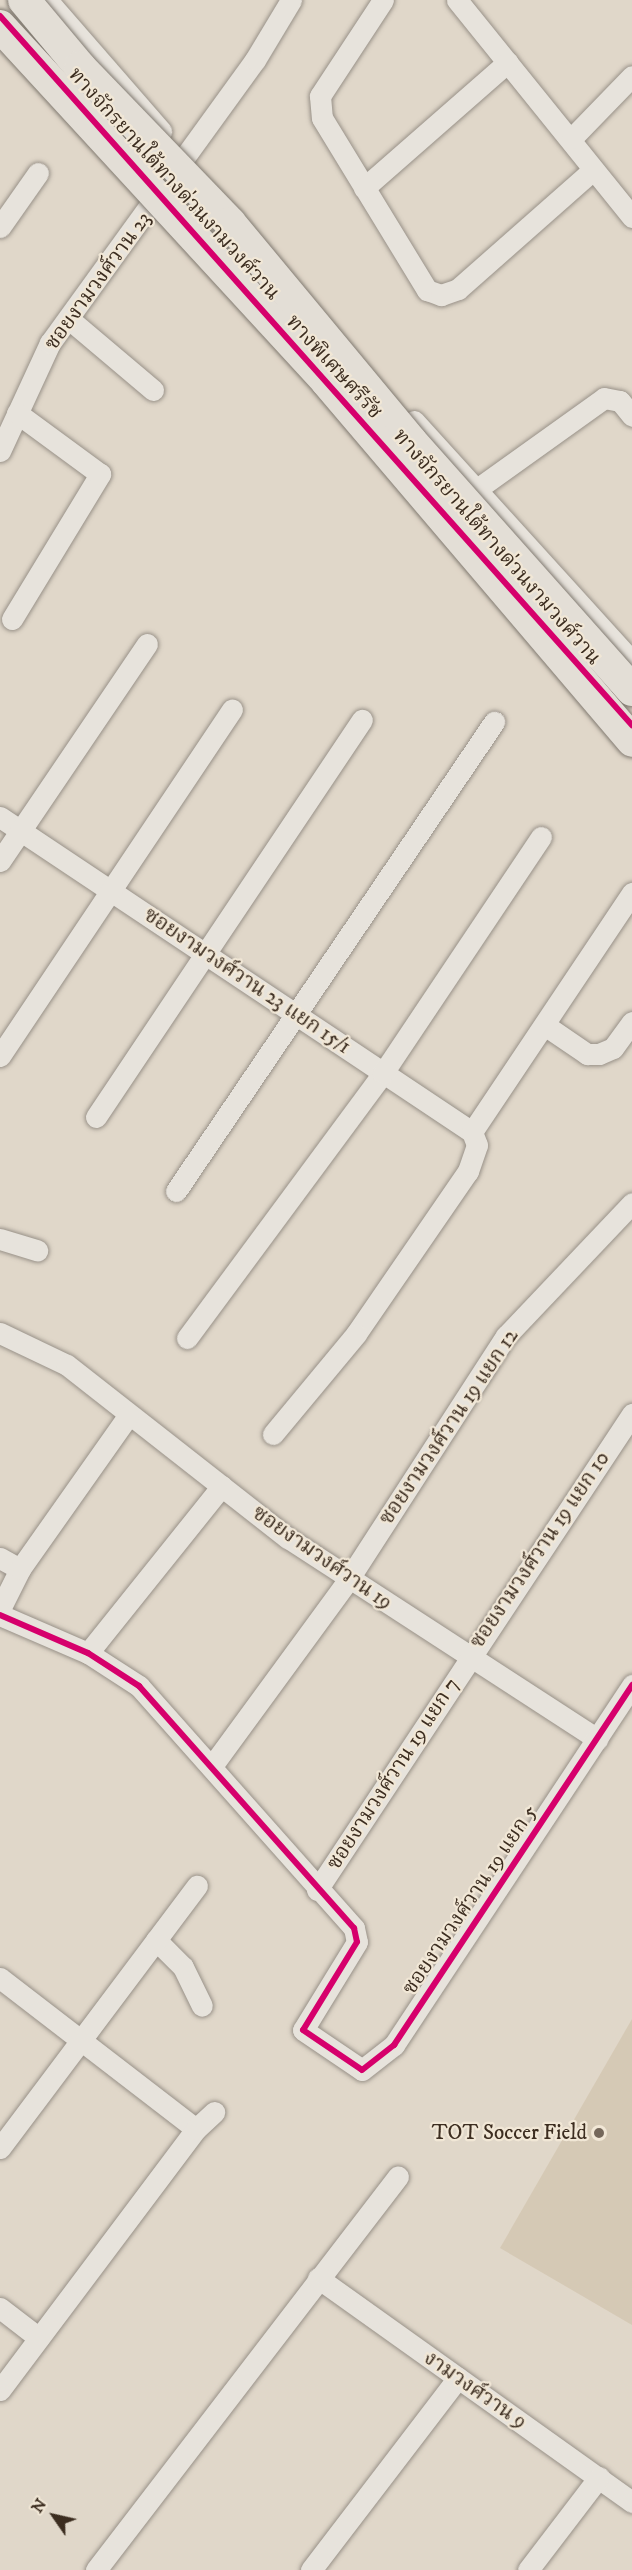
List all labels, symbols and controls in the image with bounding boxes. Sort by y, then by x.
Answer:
street label: ทางจักรยานใต้ทางด่วนงามวงศ์วาน [63,62,285,306]
street label: ซอยงามวงศ์วาน 23 [39,207,157,355]
street label: ทางพิเศษศรีรัช [281,310,387,424]
street label: ทางจักรยานใต้ทางด่วนงามวงศ์วาน [388,424,606,670]
street label: ซอยงามวงศ์วาน 23 แยก 15/1 [139,902,355,1060]
street label: ซอยงามวงศ์วาน 19 แยก 12 [374,1324,524,1530]
street label: ซอยงามวงศ์วาน 19 แยก 10 [465,1447,615,1653]
street label: ซอยงามวงศ์วาน 19 [247,1500,397,1616]
street label: ซอยงามวงศ์วาน 19 แยก 7 [321,1673,465,1875]
street label: ซอยงามวงศ์วาน 19 แยก 5 [397,1800,543,2000]
place label: TOT Soccer Field [432,2120,587,2146]
marker: TOT Soccer Field [592,2126,606,2140]
street label: งามวงศ์วาน 9 [419,2345,531,2435]
north arrow [24,2486,84,2546]
text: N [27,2495,51,2517]

